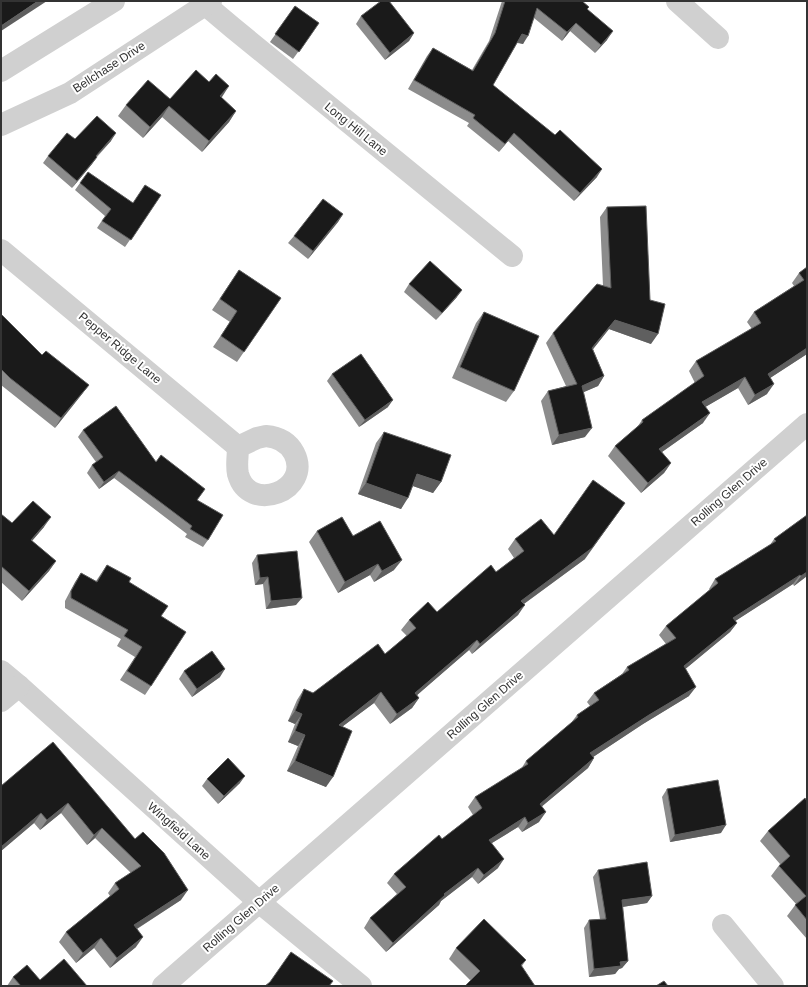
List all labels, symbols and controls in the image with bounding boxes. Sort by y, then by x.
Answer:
street label: Bellchase Drive [70,38,148,96]
street label: Long Hill Lane [322,99,390,159]
street label: Pepper Ridge Lane [76,309,164,387]
street label: Rolling Glen Drive [688,455,770,529]
street label: Rolling Glen Drive [444,668,526,742]
street label: Wingfield Lane [145,799,213,863]
street label: Rolling Glen Drive [200,881,282,955]

